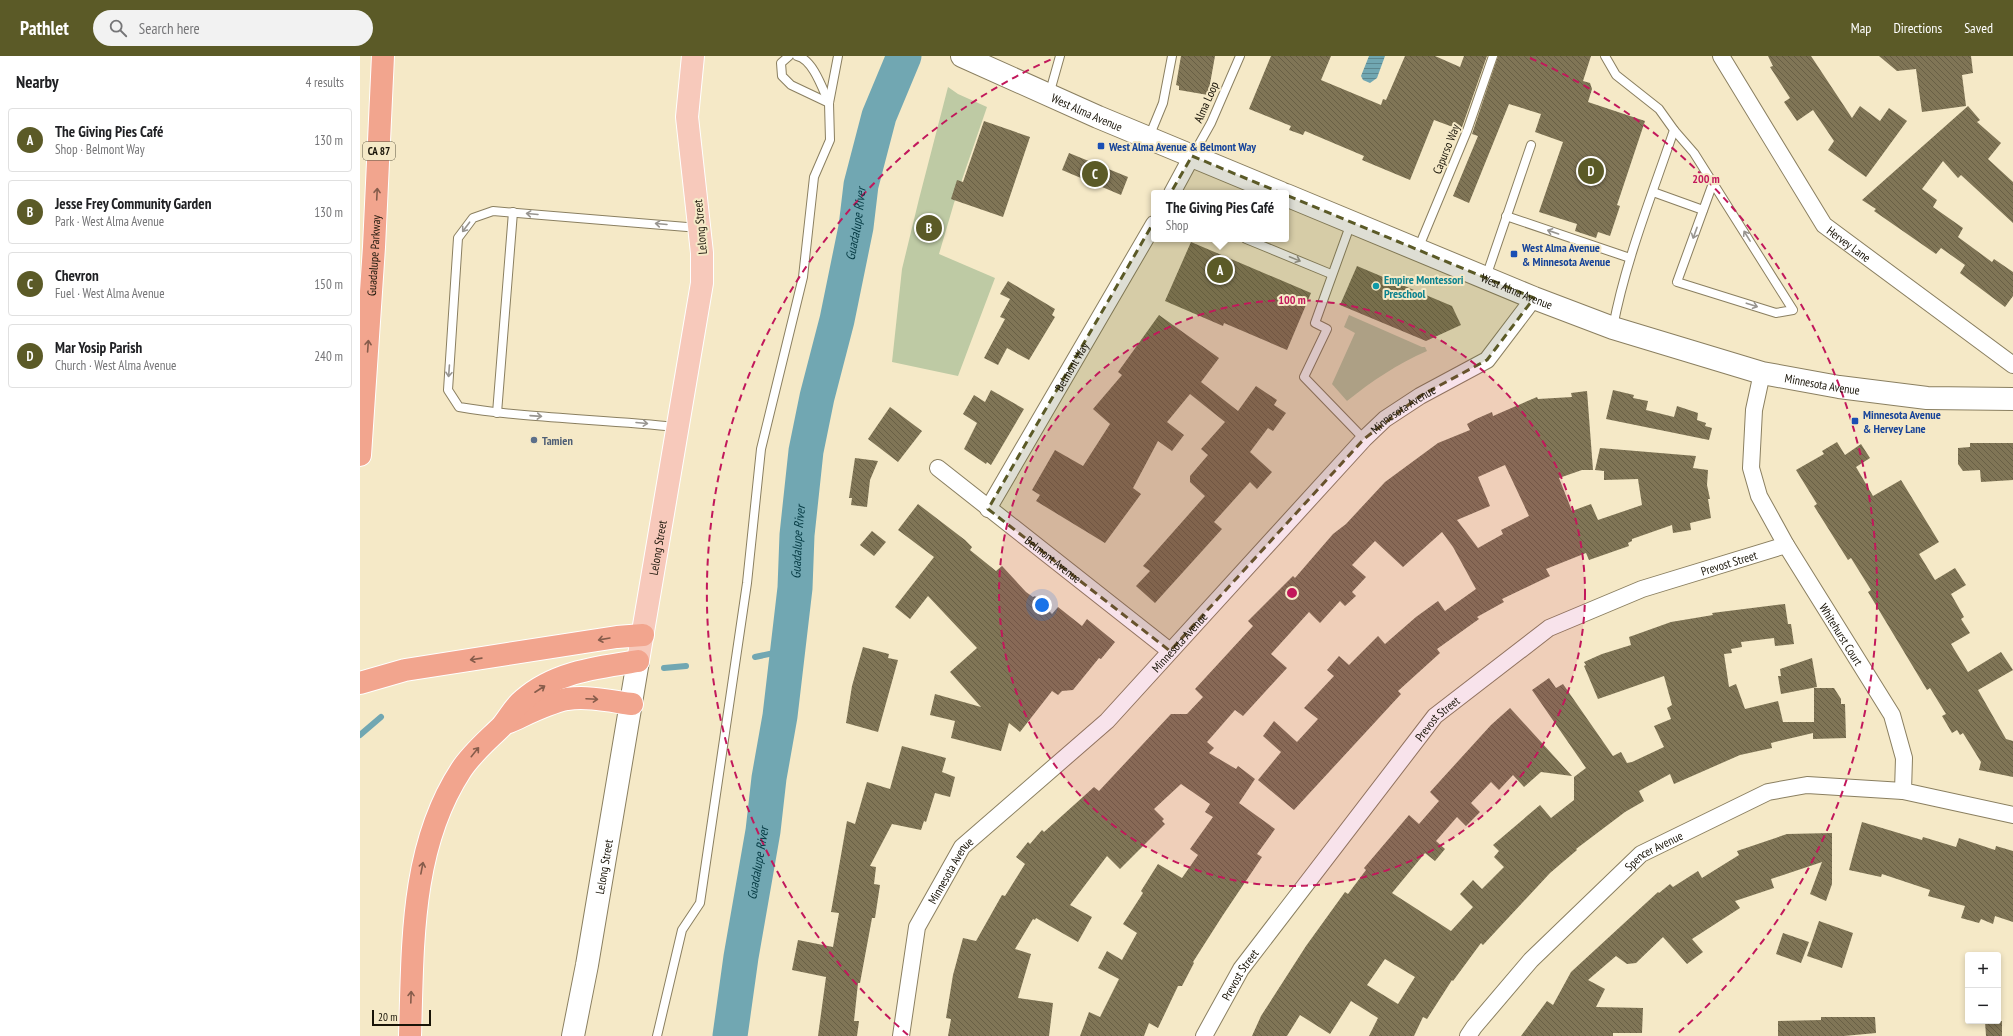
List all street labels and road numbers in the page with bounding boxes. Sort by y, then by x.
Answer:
street label: Alma Loop [1190,79,1222,125]
street label: West Alma Avenue [1049,90,1125,134]
street label: Capurso Way [1429,121,1463,176]
road number: CA 87 [363,142,395,160]
street label: Lelong Street [690,198,710,255]
street label: Guadalupe Parkway [363,214,383,296]
street label: Hervey Lane [1824,222,1874,265]
street label: West Alma Avenue [1479,269,1555,312]
street label: Belmont Way [1051,339,1091,394]
street label: Minnesota Avenue [1784,370,1861,397]
street label: Minnesota Avenue [1367,382,1438,436]
street label: Lelong Street [645,518,669,576]
street label: Belmont Avenue [1022,532,1085,586]
street label: Prevost Street [1699,547,1759,578]
street label: Whitehurst Court [1817,600,1867,668]
street label: Minnesota Avenue [1148,609,1210,675]
street label: Prevost Street [1411,692,1463,744]
street label: Spencer Avenue [1621,827,1685,874]
street label: Minnesota Avenue [924,833,976,906]
street label: Lelong Street [592,838,616,895]
street label: Prevost Street [1218,945,1262,1003]

